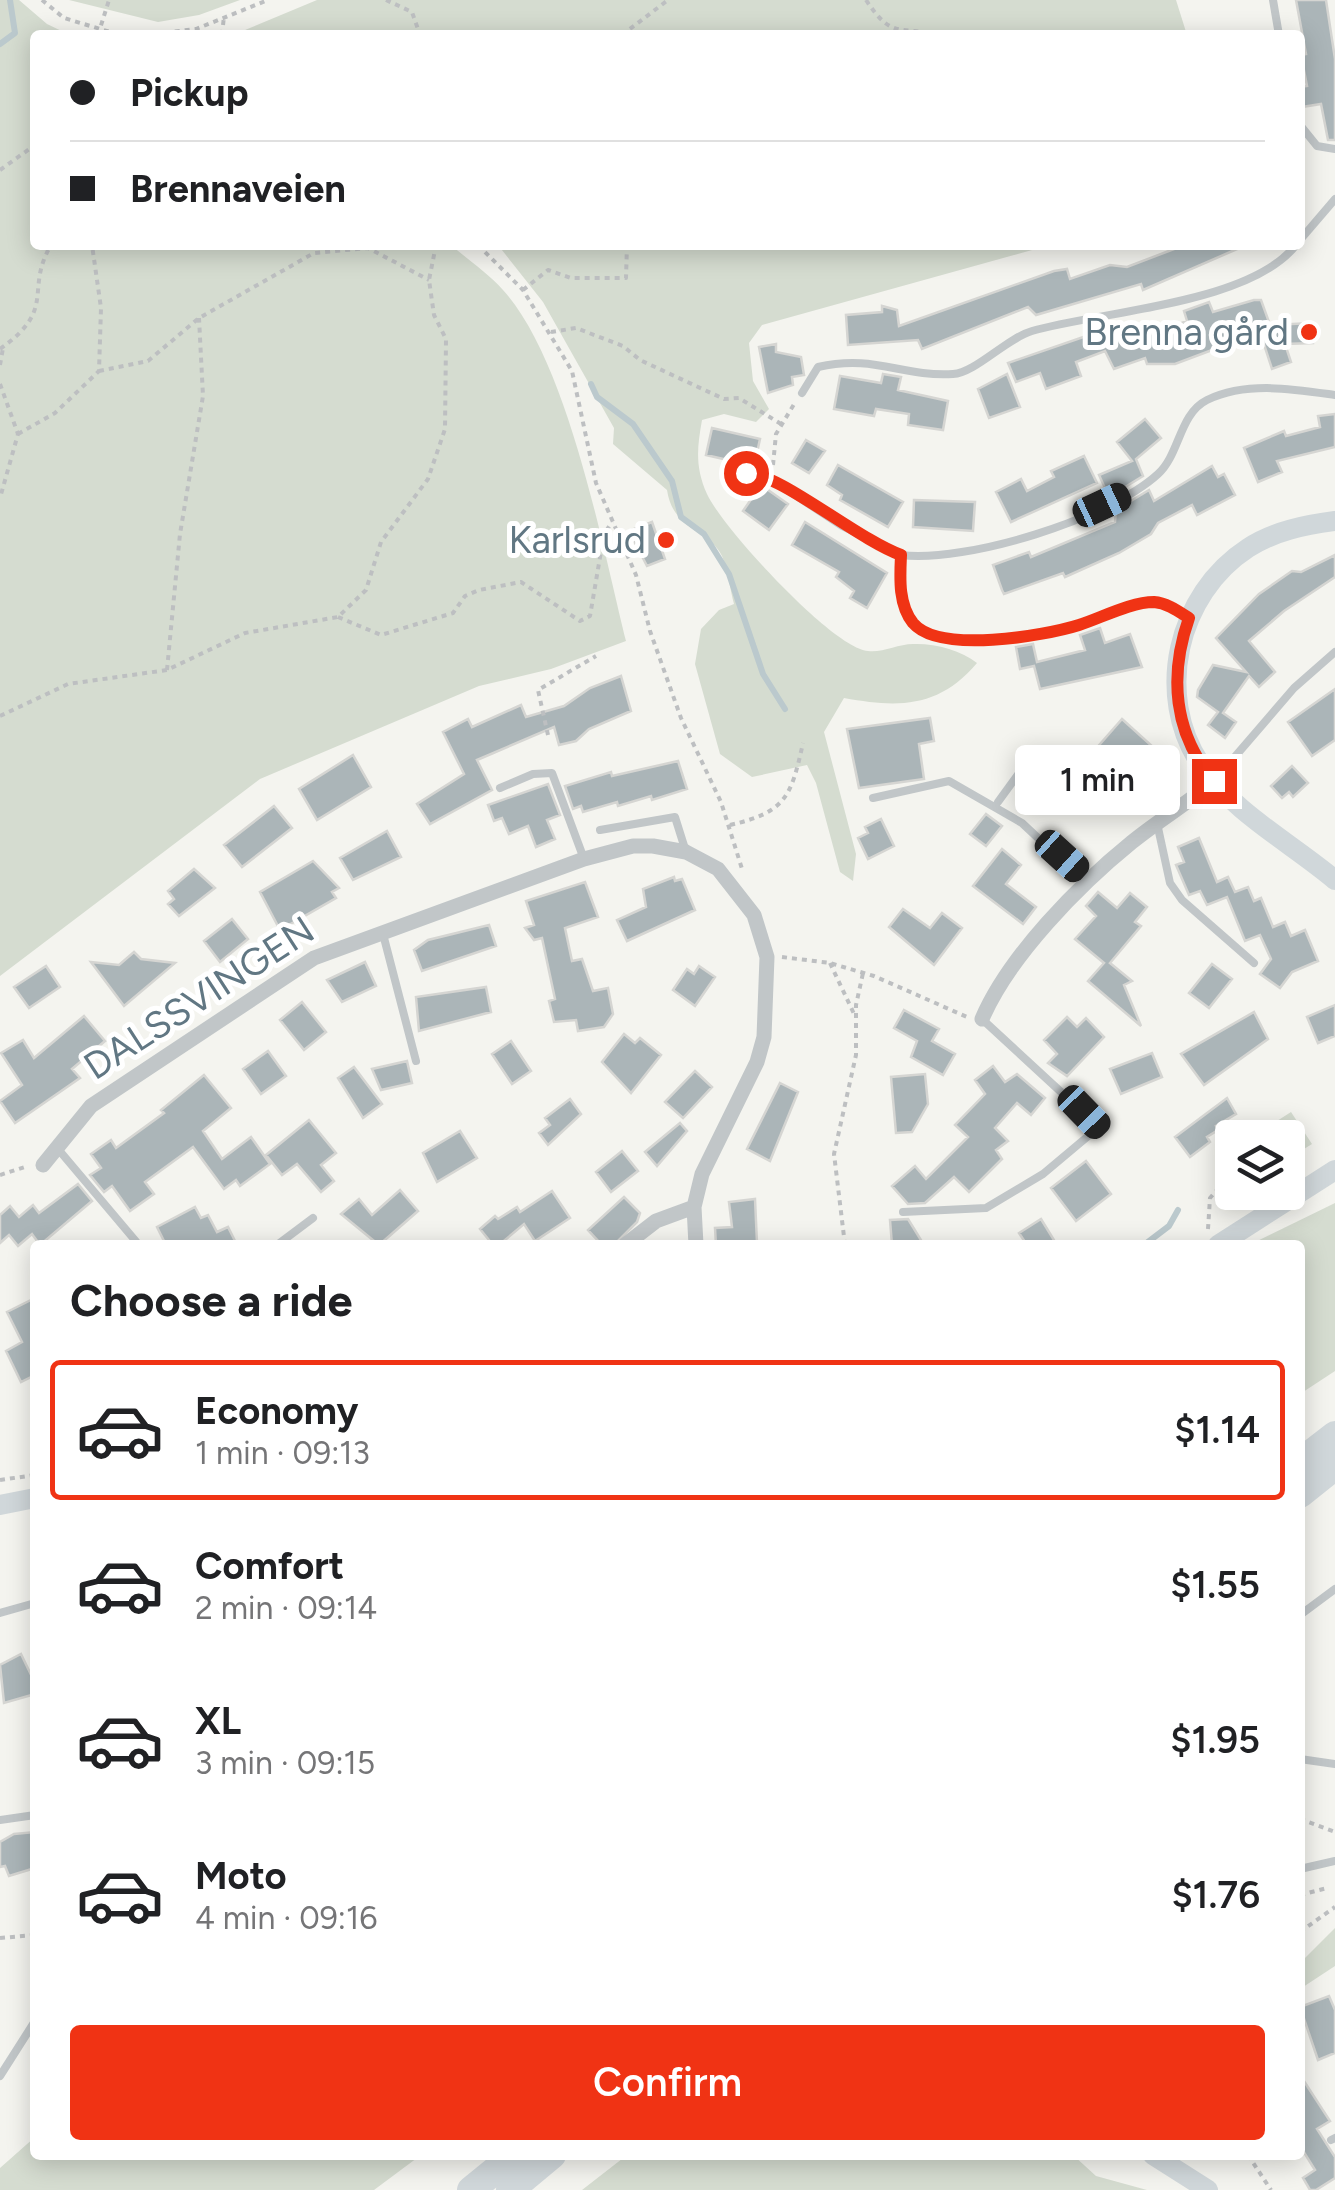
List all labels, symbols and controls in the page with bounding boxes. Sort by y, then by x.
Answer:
text: Pickup [130,70,248,116]
text: Brennaveien [130,166,346,212]
place label: Brenna gård [1084,309,1289,355]
marker: Brenna gård [1298,321,1320,343]
route start [724,451,769,496]
car [1068,479,1136,531]
place label: Karlsrud [509,517,646,563]
marker: Karlsrud [655,529,677,551]
callout: 1 min [1014,746,1179,816]
route end [1192,759,1237,804]
text: 1 min [1060,761,1135,799]
car [1030,825,1094,887]
street label: DALSSVINGEN [75,907,323,1089]
car [1052,1080,1116,1144]
map controls [1215,1120,1305,1210]
button: layers [1215,1120,1305,1210]
text: Choose a ride [70,1273,352,1327]
icon: car [75,1385,165,1475]
text: Economy [195,1388,358,1434]
text: $1.14 [1174,1407,1260,1453]
text: 1 min · 09:13 [195,1434,370,1472]
icon: car [75,1540,165,1630]
text: Comfort [195,1543,344,1589]
text: $1.55 [1170,1562,1260,1608]
text: 2 min · 09:14 [195,1589,377,1627]
icon: car [75,1695,165,1785]
text: XL [195,1698,241,1744]
text: $1.95 [1170,1717,1260,1763]
text: 3 min · 09:15 [195,1744,375,1782]
icon: car [75,1850,165,1940]
text: Moto [195,1853,287,1899]
text: $1.76 [1171,1872,1260,1918]
text: 4 min · 09:16 [195,1899,377,1937]
button: Confirm [70,2025,1265,2140]

